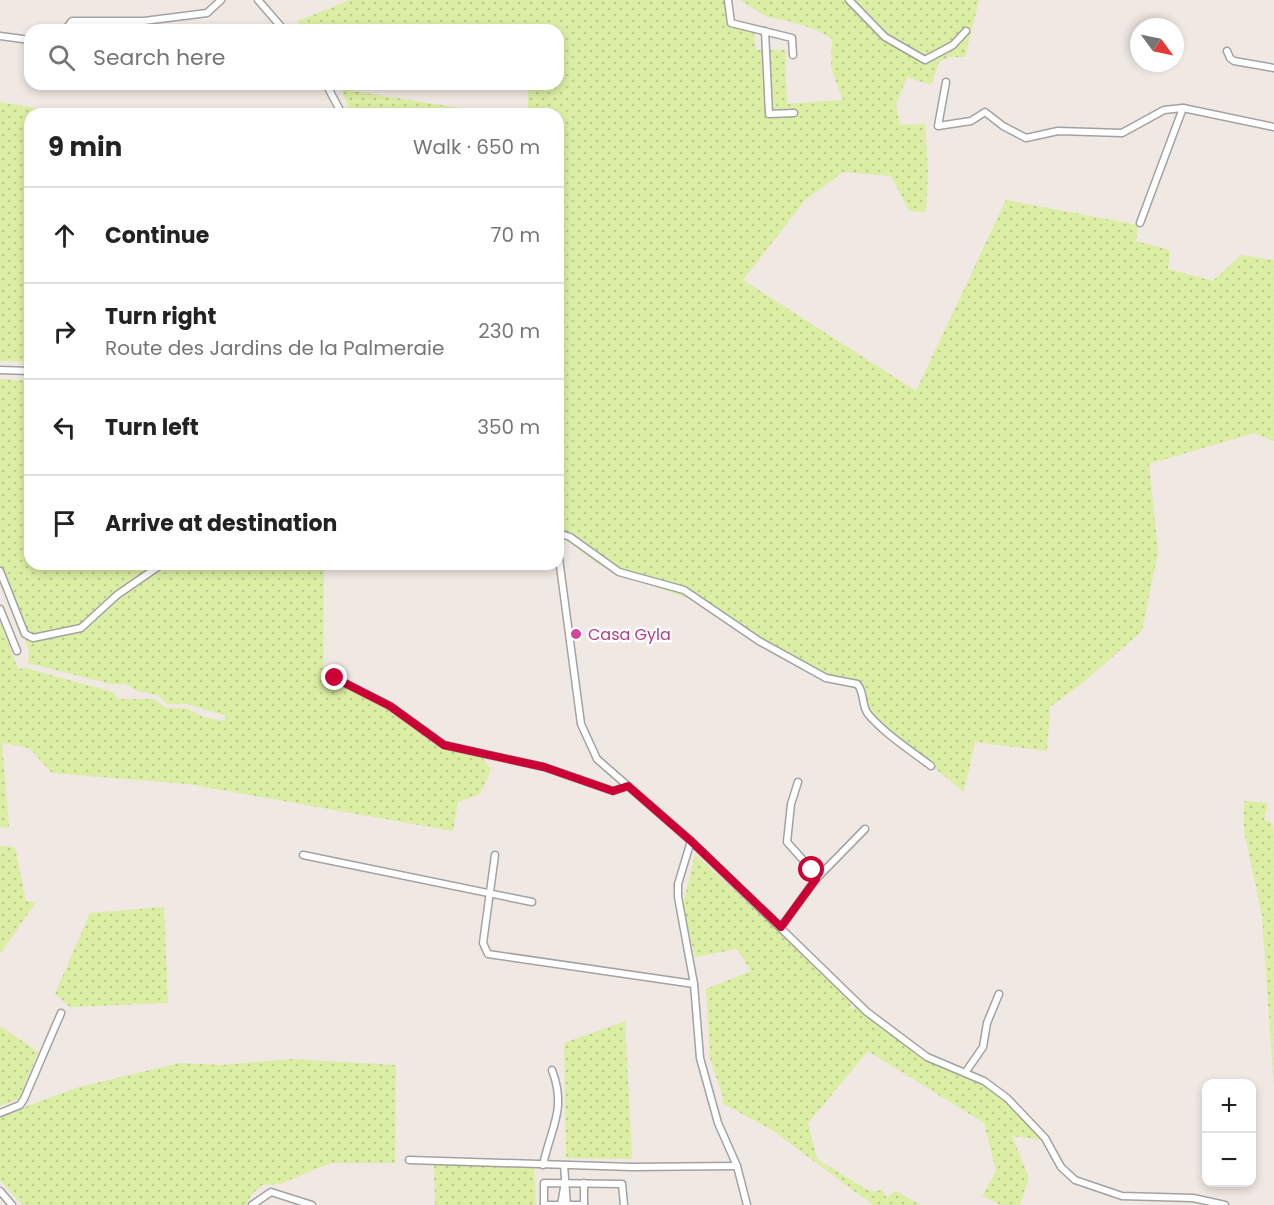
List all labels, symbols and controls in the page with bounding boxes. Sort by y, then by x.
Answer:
north arrow [1130,18,1184,72]
search box [24,24,564,90]
icon: search [45,41,78,74]
text: Search here [93,42,226,73]
text: 9 min [48,129,122,165]
text: Walk · 650 m [413,133,540,161]
icon: ahead [48,219,81,252]
text: Continue [105,220,209,251]
text: 70 m [491,221,540,249]
text: Turn right [105,301,216,332]
icon: right [48,315,81,348]
text: 230 m [478,317,540,345]
text: Route des Jardins de la Palmeraie [105,334,444,362]
icon: left [48,411,81,444]
text: Turn left [105,412,199,443]
text: 350 m [477,413,540,441]
icon: arrive [48,507,81,540]
text: Arrive at destination [105,508,337,539]
place label: Casa Gyla [588,623,671,646]
marker: Casa Gyla [569,627,583,641]
route end [321,664,347,690]
route start [798,856,824,882]
map controls [1202,1079,1256,1187]
button: + [1202,1079,1256,1133]
button: − [1202,1133,1256,1187]

